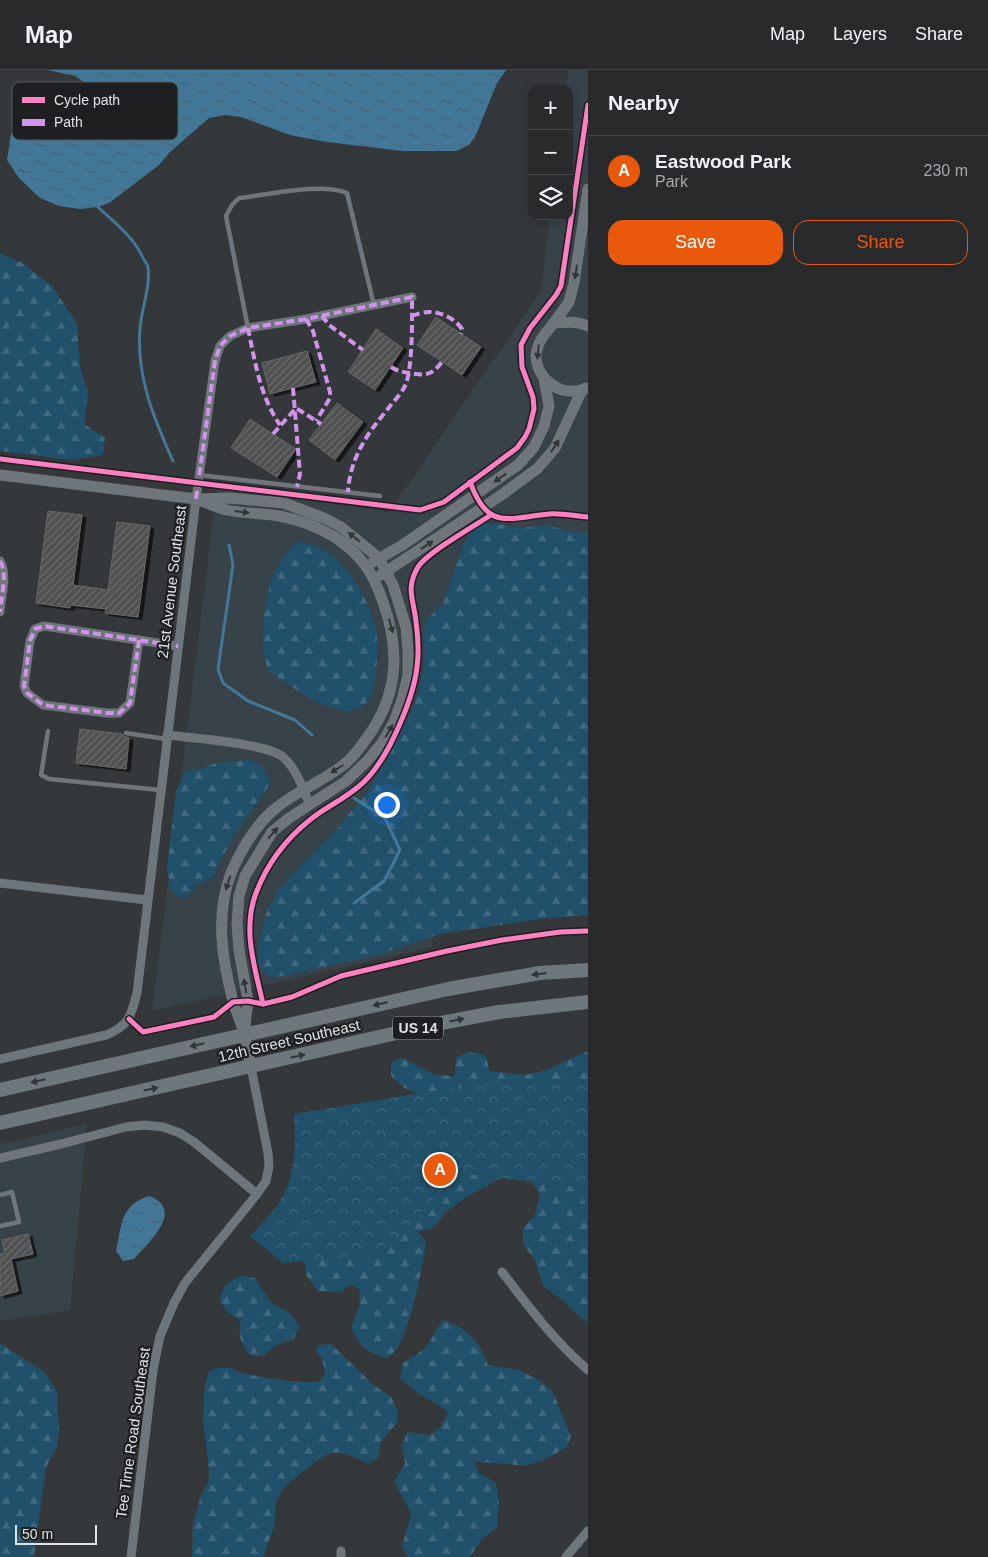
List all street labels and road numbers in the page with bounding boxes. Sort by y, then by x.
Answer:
street label: 21st Avenue Southeast [154,504,189,659]
street label: 12th Street Southeast [216,1016,362,1065]
road number: US 14 [393,1016,443,1040]
street label: Tee Time Road Southeast [112,1345,153,1520]

